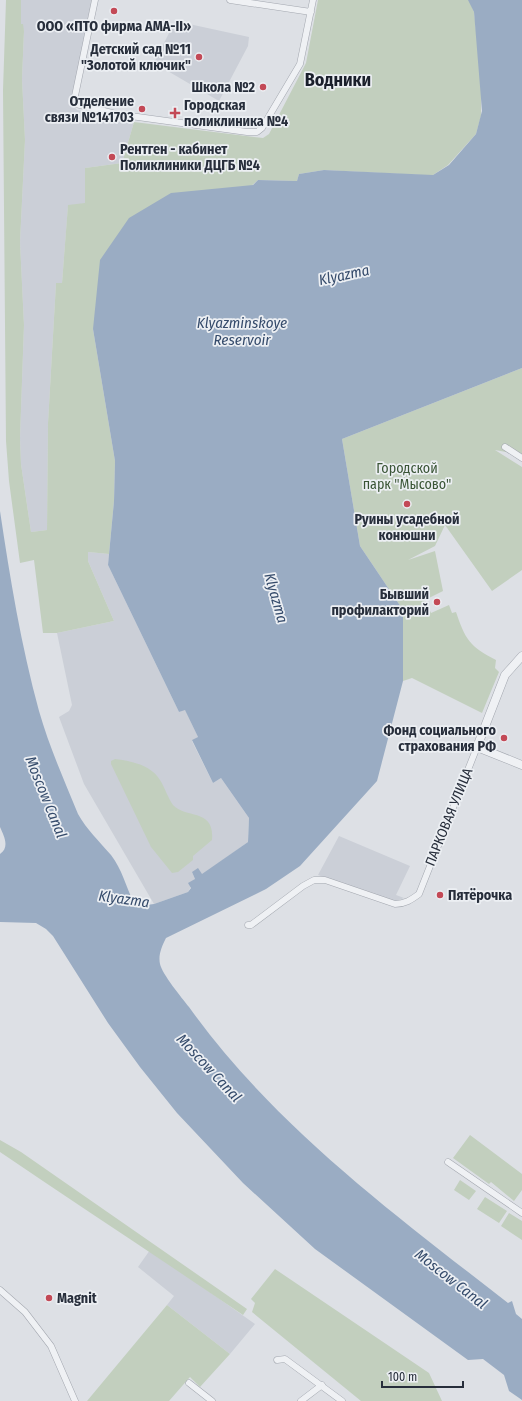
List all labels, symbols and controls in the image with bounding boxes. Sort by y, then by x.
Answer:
marker: ООО «ПТО фирма АМА-II» [109,6,119,16]
place label: ООО «ПТО фирма АМА-II» [37,18,191,35]
place label: Детский сад №11 "Золотой ключик" [81,41,191,74]
marker: Детский сад №11 "Золотой ключик" [194,52,204,62]
district label: Водники [305,69,371,91]
place label: Школа №2 [191,79,256,96]
marker: Школа №2 [258,82,268,92]
place label: Отделение связи №141703 [45,93,134,126]
place label: Городская поликлиника №4 [184,97,288,130]
marker: Отделение связи №141703 [137,104,147,114]
marker: Городская поликлиника №4 [169,107,181,119]
place label: Рентген - кабинет Поликлиники ДЦГБ №4 [120,141,260,174]
marker: Рентген - кабинет Поликлиники ДЦГБ №4 [107,152,117,162]
water label: Klyazma [317,261,371,289]
water label: Klyazminskoye Reservoir [197,314,287,349]
park label: Городской парк "Мысово" [363,460,451,493]
marker: Руины усадебной конюшни [402,499,412,509]
place label: Руины усадебной конюшни [354,511,460,544]
water label: Klyazma [260,571,292,625]
place label: Бывший профилакторий [331,586,429,619]
marker: Бывший профилакторий [432,597,442,607]
place label: Фонд социального страхования РФ [384,722,497,755]
marker: Фонд социального страхования РФ [499,733,509,743]
water label: Moscow Canal [21,753,71,841]
street label: ПАРКОВАЯ УЛИЦА [422,765,477,868]
water label: Klyazma [97,887,151,912]
place label: Пятёрочка [448,887,512,904]
marker: Пятёрочка [435,890,445,900]
water label: Moscow Canal [173,1030,245,1106]
water label: Moscow Canal [411,1245,491,1313]
place label: Magnit [57,1290,98,1307]
marker: Magnit [44,1293,54,1303]
scale bar [382,1363,463,1389]
text: 100 m [388,1370,417,1384]

